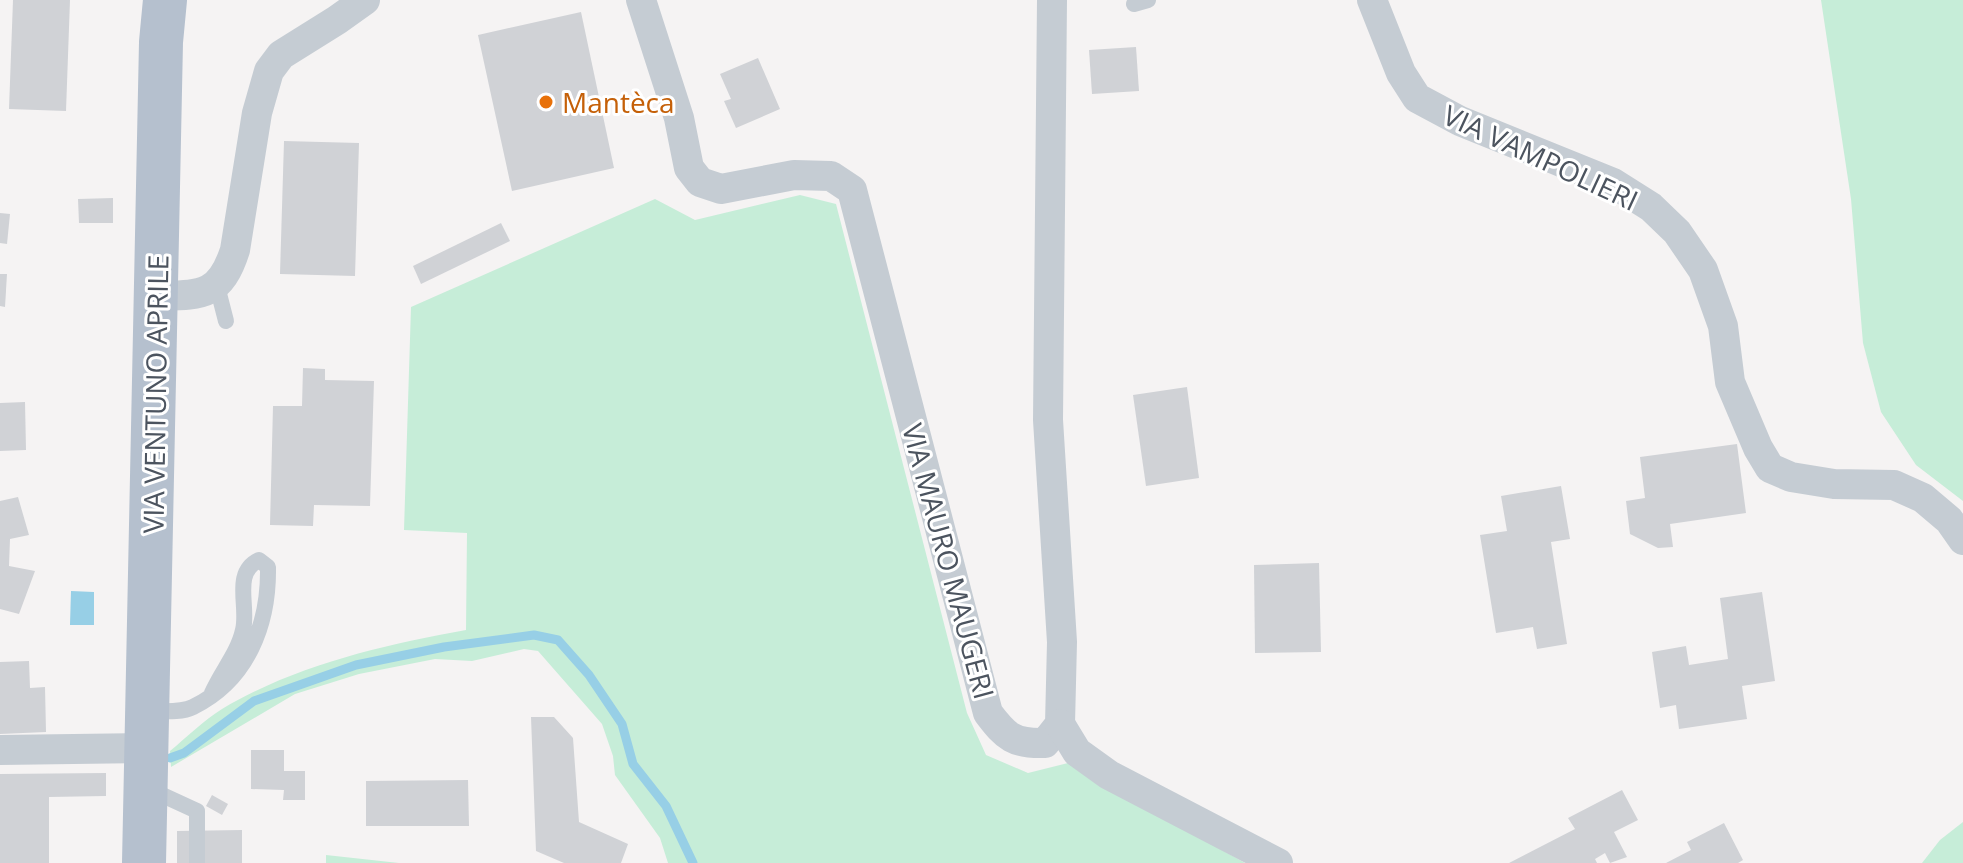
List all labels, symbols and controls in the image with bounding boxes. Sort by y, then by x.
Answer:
place label: Mantèca [562,83,675,121]
marker: Mantèca [537,93,555,111]
street label: VIA VAMPOLIERI [1437,95,1645,219]
street label: VIA VENTUNO APRILE [134,254,176,534]
street label: VIA MAURO MAUGERI [894,419,1004,703]

